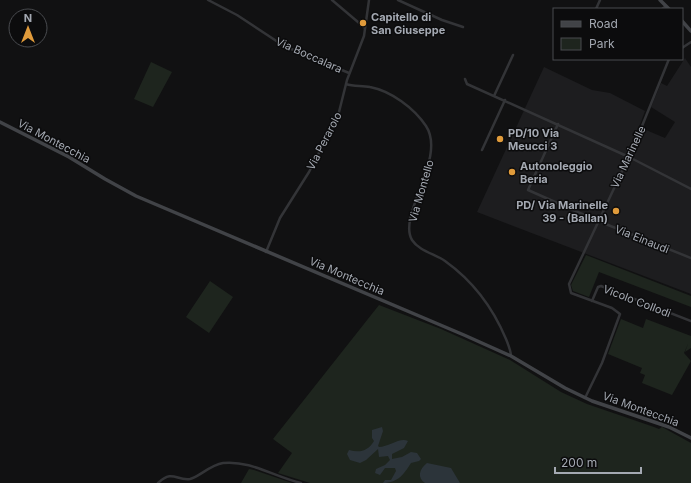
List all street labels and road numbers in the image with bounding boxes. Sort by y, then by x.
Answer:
street label: Via Boccalara [274,34,344,76]
street label: Via Perarolo [303,109,345,172]
street label: Via Montecchia [15,116,93,166]
street label: Via Marinelle [607,124,649,190]
street label: Via Montello [405,158,437,224]
street label: Via Einaudi [613,222,671,256]
street label: Via Montecchia [307,254,387,298]
street label: Vicolo Collodi [601,282,673,320]
street label: Via Montecchia [601,389,681,429]

